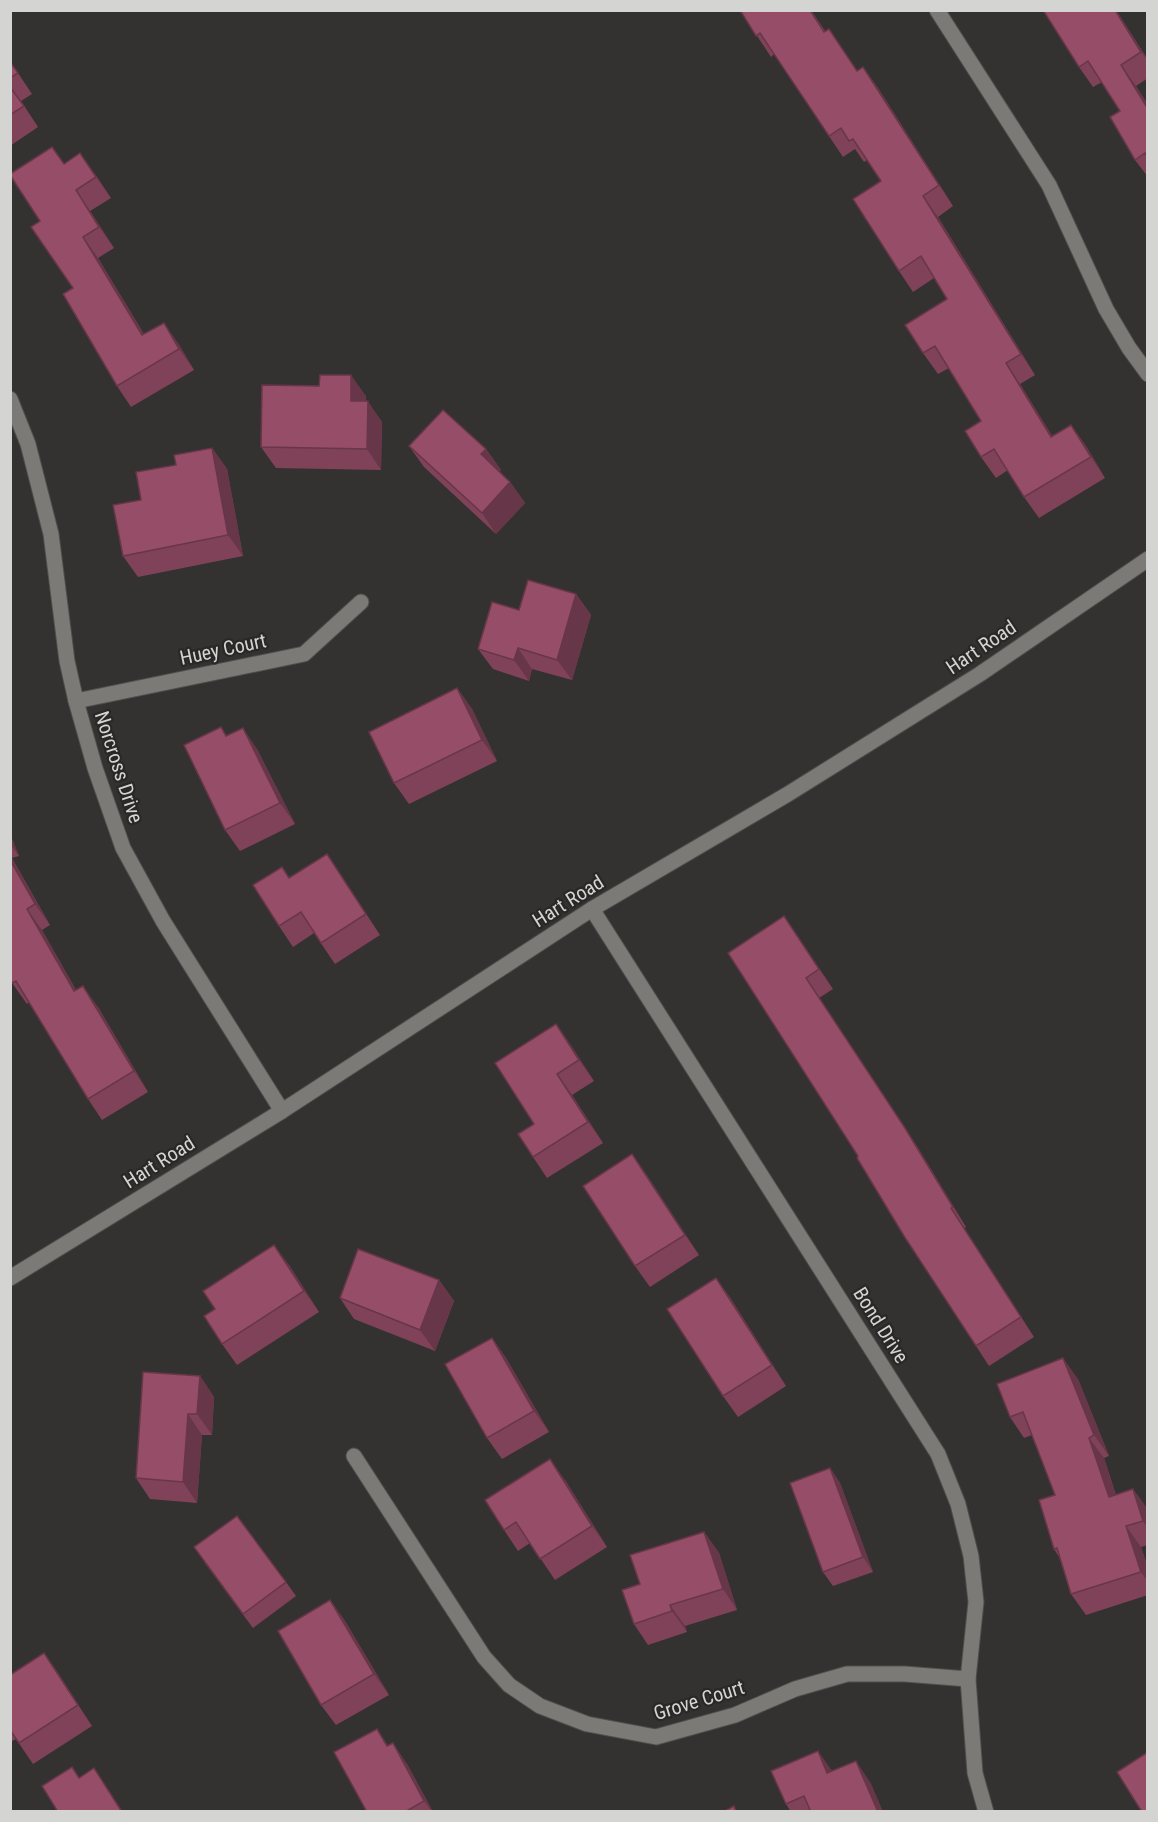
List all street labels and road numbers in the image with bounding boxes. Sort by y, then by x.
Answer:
street label: Hart Road [941,615,1021,679]
street label: Huey Court [178,628,269,670]
street label: Norcross Drive [90,708,148,826]
street label: Hart Road [528,870,608,932]
street label: Hart Road [119,1131,199,1193]
street label: Bond Drive [848,1283,914,1367]
street label: Grove Court [651,1675,747,1725]

